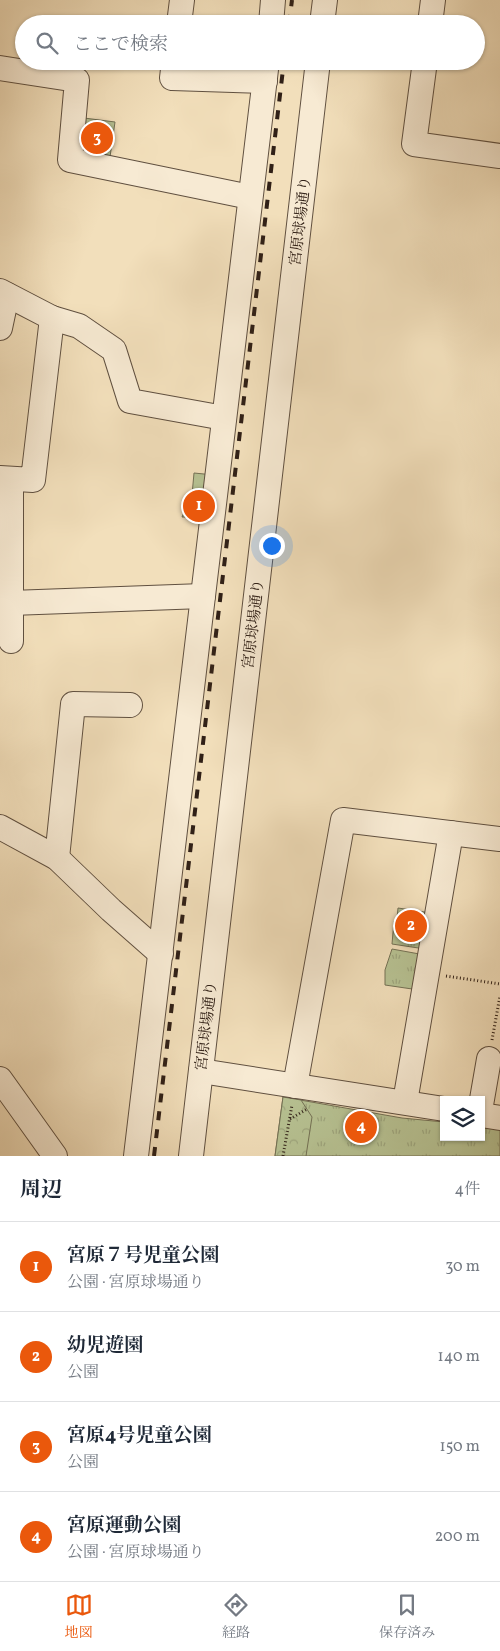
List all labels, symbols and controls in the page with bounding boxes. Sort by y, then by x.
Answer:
search box [15,15,485,70]
icon: search [33,29,61,57]
text: ここで検索 [73,32,168,58]
pin: 3 [81,119,113,157]
street label: 宮原球場通り [286,175,317,267]
pin: 1 [183,487,215,525]
your location [259,533,285,559]
street label: 宮原球場通り [239,578,270,670]
pin: 2 [395,907,427,945]
street label: 宮原球場通り [192,980,223,1072]
map controls [440,1096,485,1141]
button: layers [440,1096,485,1141]
pin: 4 [345,1108,377,1146]
text: 周辺 [20,1176,62,1205]
text: 4件 [454,1179,480,1201]
text: 宮原７号児童公園 [67,1243,219,1269]
text: 1 [33,1256,39,1278]
text: 30 m [445,1256,480,1278]
text: 公園 · 宮原球場通り [67,1272,205,1294]
text: 幼児遊園 [67,1333,143,1359]
text: 2 [32,1346,40,1368]
text: 140 m [438,1346,480,1368]
text: 公園 [67,1362,99,1384]
text: 宮原4号児童公園 [67,1423,212,1449]
text: 3 [32,1436,40,1458]
text: 150 m [439,1436,480,1458]
text: 公園 [67,1452,99,1474]
text: 宮原運動公園 [67,1513,181,1539]
text: 4 [31,1526,41,1548]
text: 200 m [435,1526,480,1548]
text: 公園 · 宮原球場通り [67,1542,205,1564]
tab: 地図 [65,1591,93,1643]
tab: 経路 [222,1591,250,1643]
tab: 保存済み [379,1591,435,1643]

